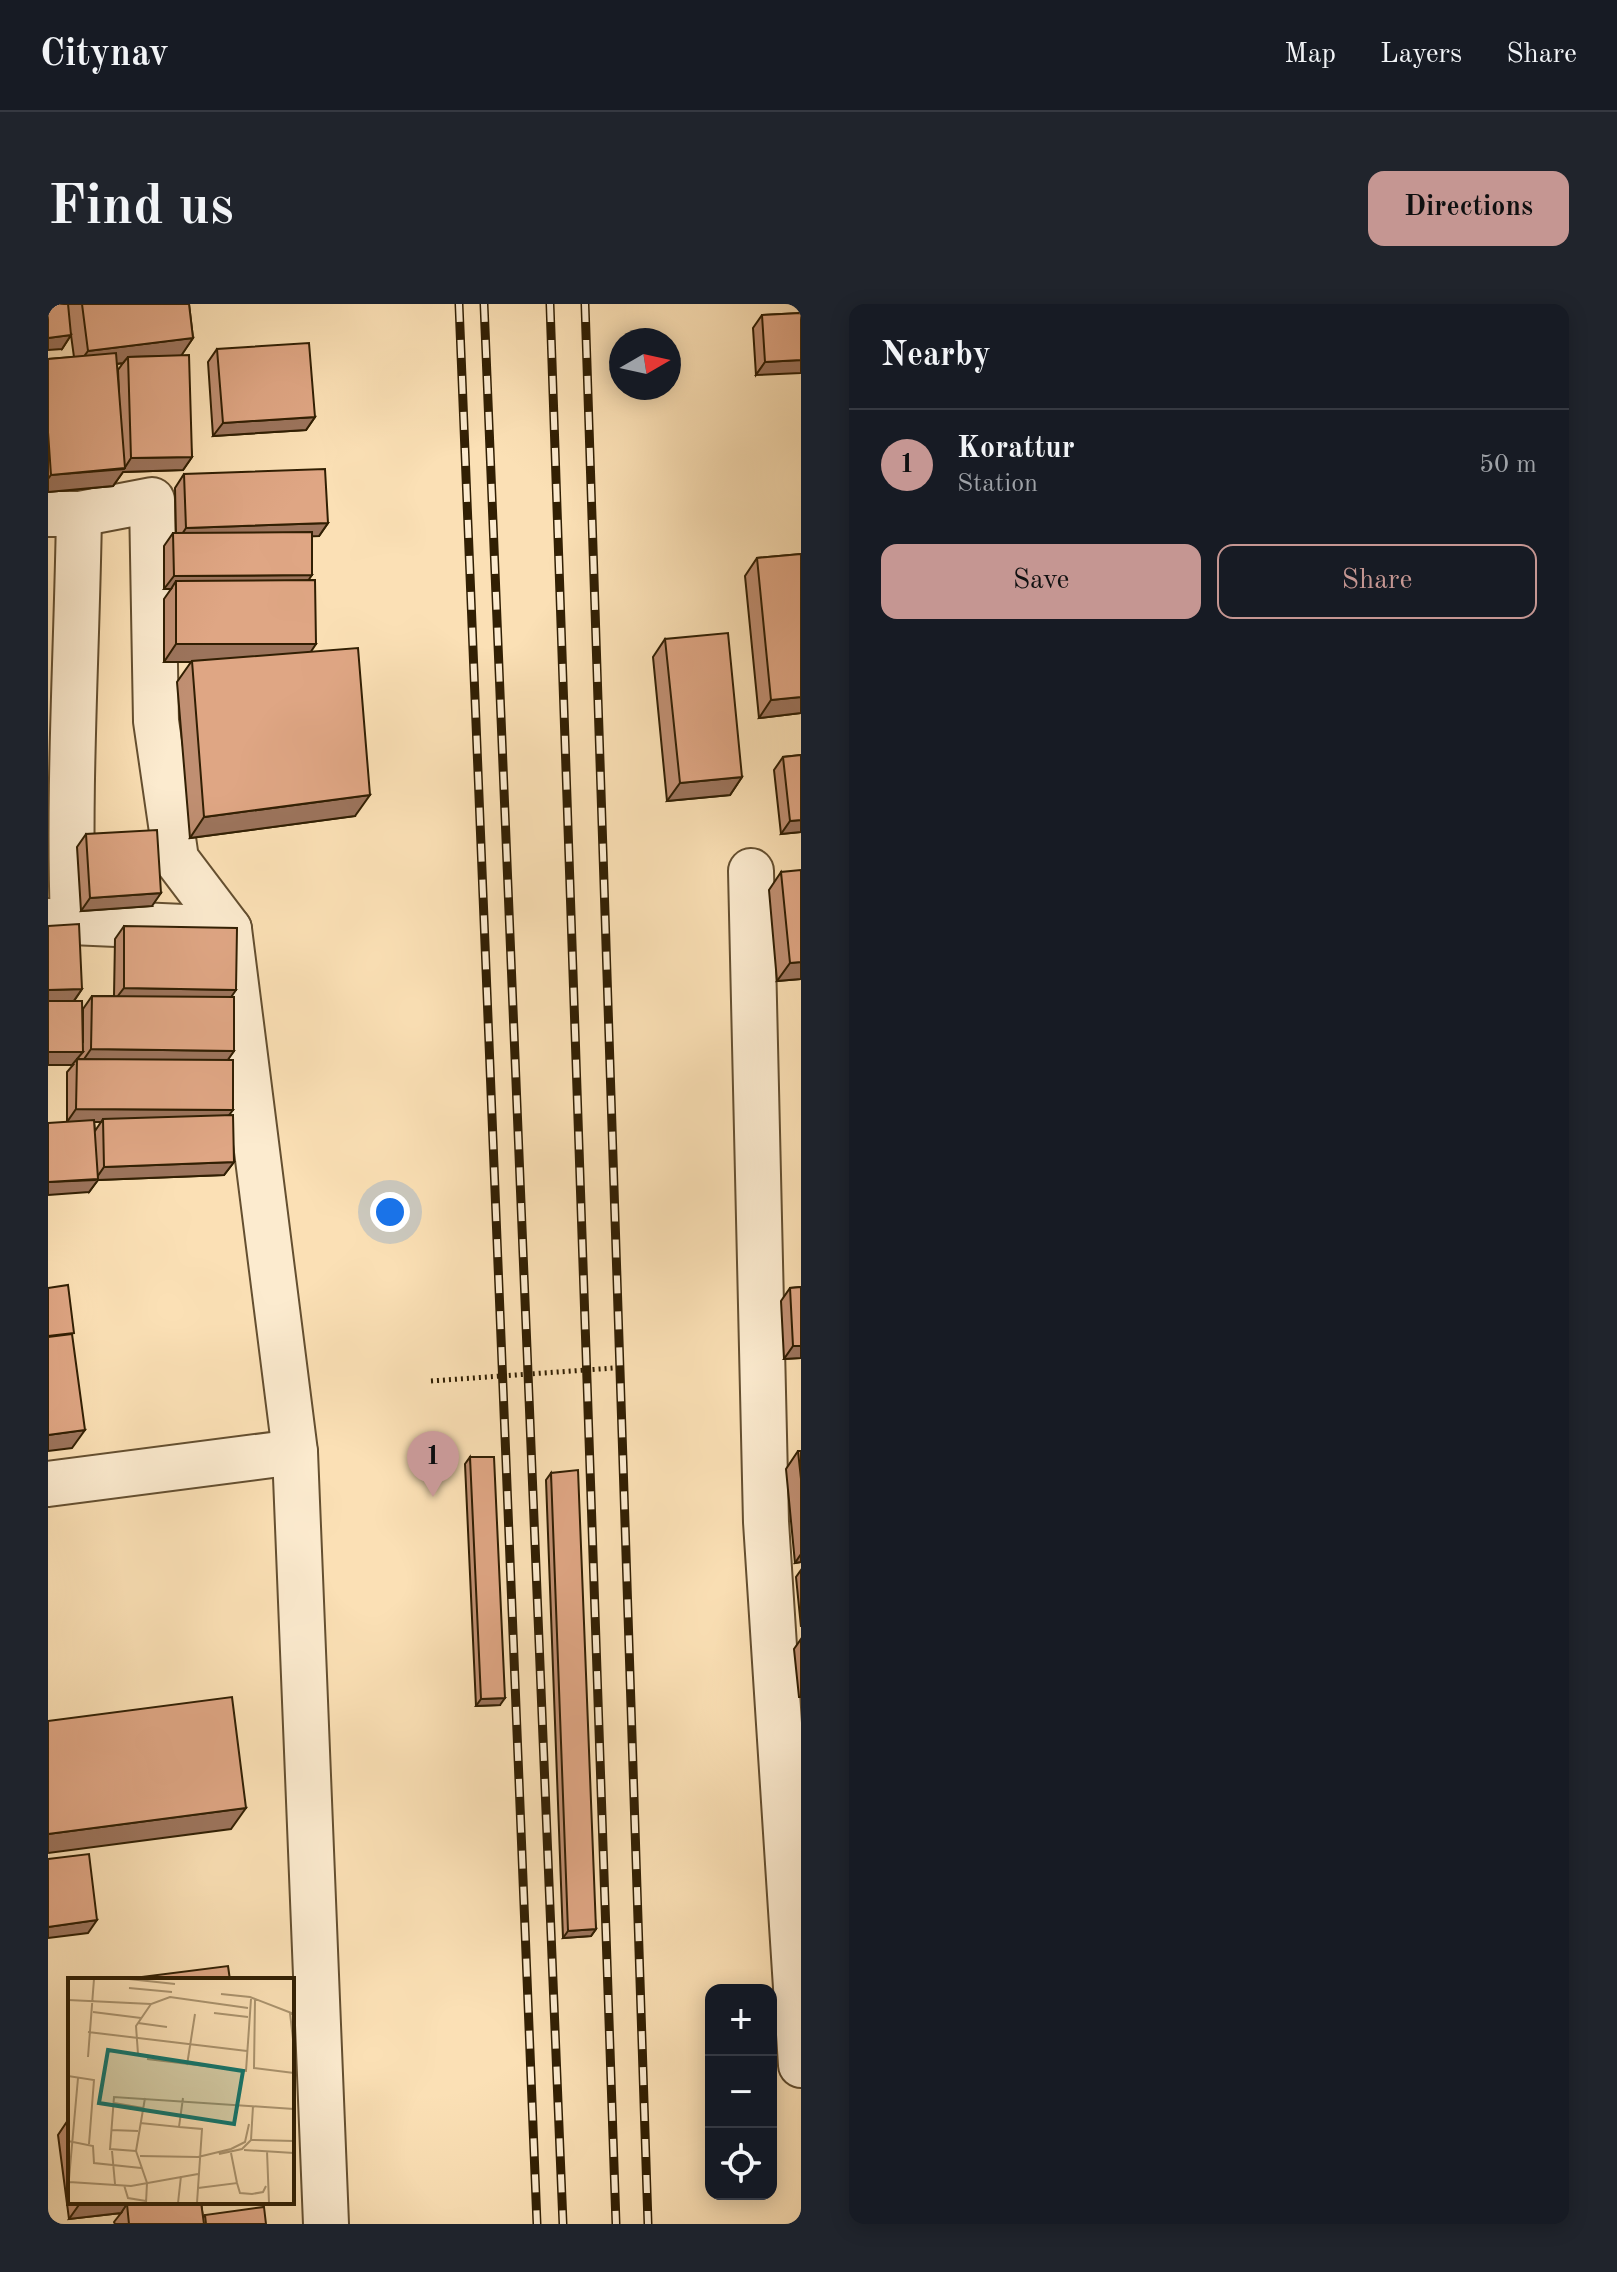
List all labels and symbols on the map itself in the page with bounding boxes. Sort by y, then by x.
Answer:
north arrow [609,328,681,400]
your location [370,1192,410,1232]
pin: 1 [407,1431,459,1497]
inset map [68,1978,294,2204]

